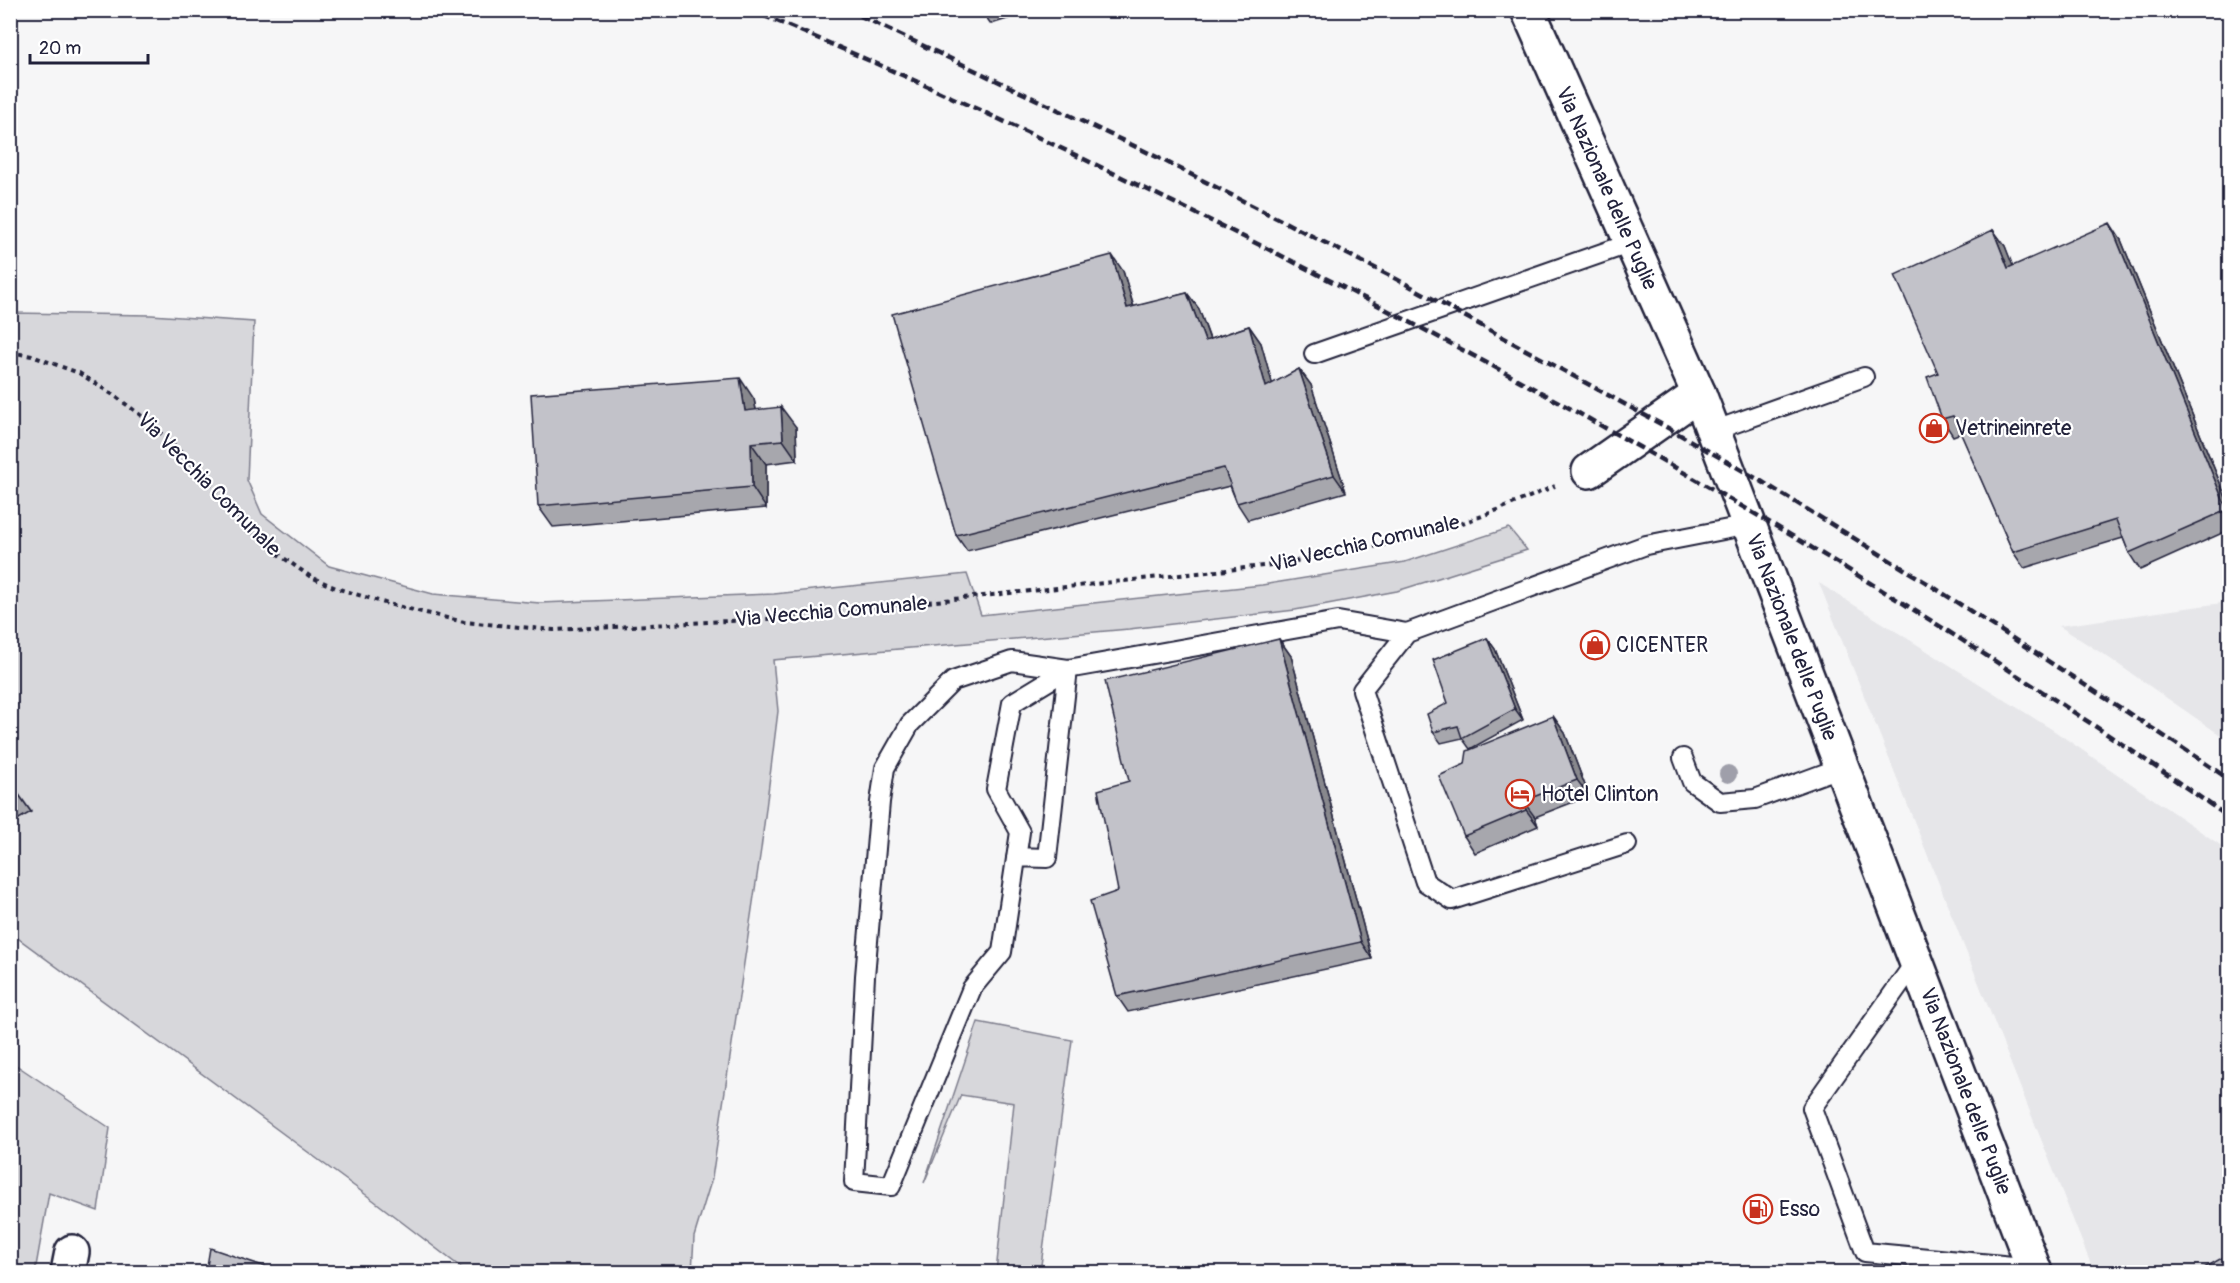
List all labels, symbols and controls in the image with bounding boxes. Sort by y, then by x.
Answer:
scale bar [30,27,148,65]
text: 20 m [39,37,81,60]
street label: Via Nazionale delle Puglie [1550,82,1664,295]
street label: Via Vecchia Comunale [131,407,287,563]
shop icon: Vetrineinrete [1918,412,1950,444]
place label: Vetrineinrete [1955,415,2072,442]
street label: Via Vecchia Comunale [1268,508,1463,578]
street label: Via Nazionale delle Puglie [1740,530,1844,745]
street label: Via Vecchia Comunale [734,590,929,633]
shop icon: CICENTER [1579,629,1611,661]
place label: CICENTER [1616,632,1708,659]
hotel icon: Hotel Clinton [1504,778,1536,810]
place label: Hotel Clinton [1541,781,1659,808]
street label: Via Nazionale delle Puglie [1914,984,2018,1199]
fuel station icon: Esso [1742,1193,1774,1225]
place label: Esso [1779,1196,1820,1223]

